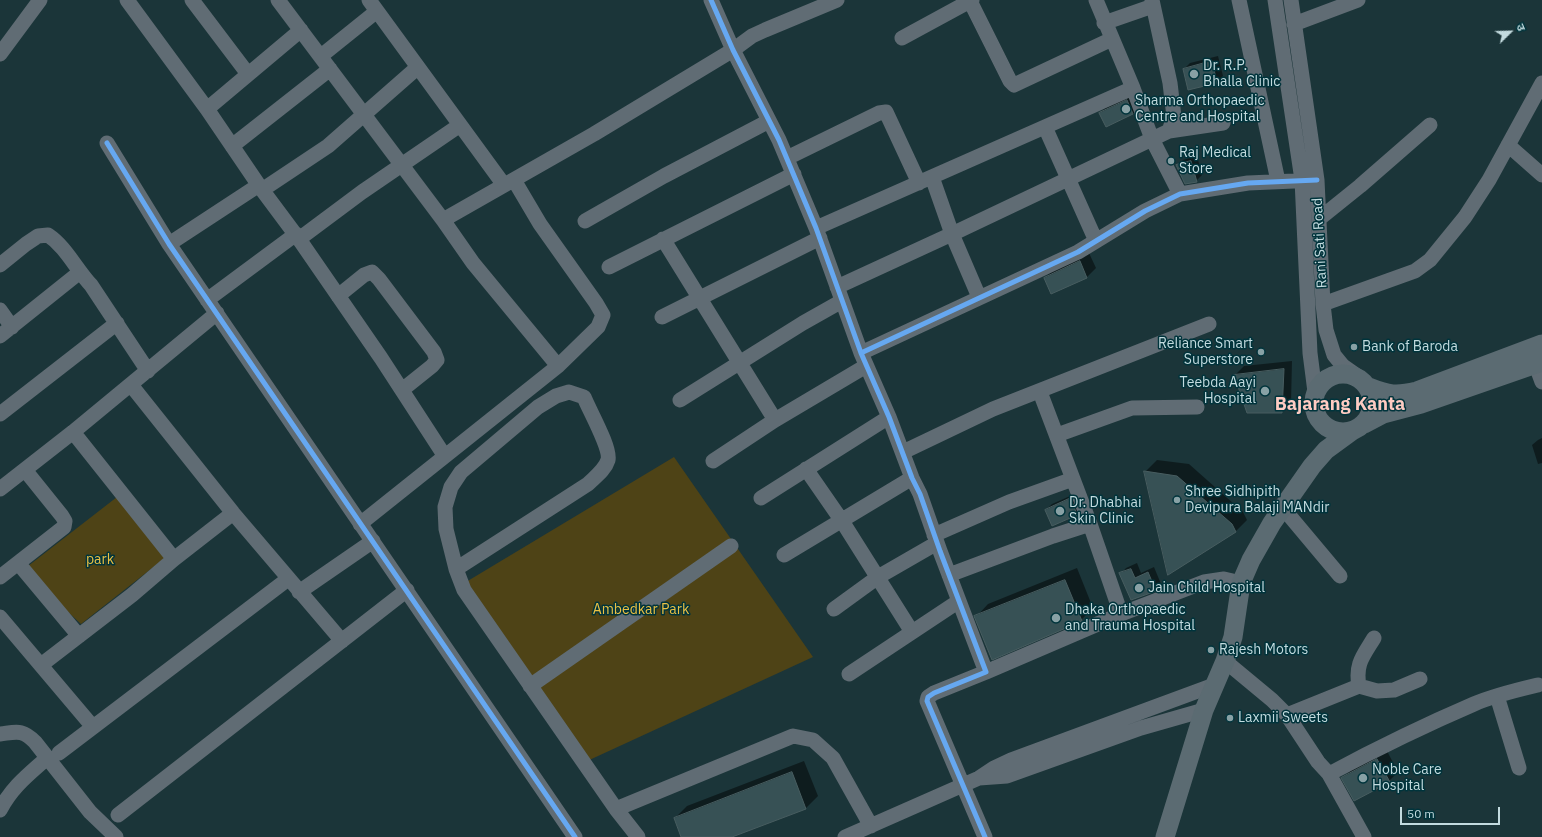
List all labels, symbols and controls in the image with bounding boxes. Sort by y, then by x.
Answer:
north arrow [1490,12,1530,52]
text: उ [1513,22,1529,33]
place label: Dr. R.P. Bhalla Clinic [1203,58,1280,90]
marker: Dr. R.P. Bhalla Clinic [1188,68,1200,80]
place label: Sharma Orthopaedic Centre and Hospital [1135,93,1264,126]
marker: Sharma Orthopaedic Centre and Hospital [1120,103,1132,115]
place label: Raj Medical Store [1179,145,1251,178]
marker: Raj Medical Store [1166,156,1176,166]
street label: Rani Sati Road [1309,197,1331,289]
place label: Reliance Smart Superstore [1158,336,1253,368]
place label: Bank of Baroda [1362,339,1458,355]
marker: Bank of Baroda [1349,342,1359,352]
marker: Reliance Smart Superstore [1256,347,1266,357]
place label: Teebda Aayi Hospital [1180,375,1256,408]
marker: Teebda Aayi Hospital [1259,385,1271,397]
district label: Bajarang Kanta [1275,394,1405,416]
place label: Shree Sidhipith Devipura Balaji MANdir [1185,484,1329,516]
place label: Dr. Dhabhai Skin Clinic [1069,495,1141,528]
marker: Shree Sidhipith Devipura Balaji MANdir [1172,495,1182,505]
marker: Dr. Dhabhai Skin Clinic [1054,505,1066,517]
park label: park [86,552,114,568]
place label: Jain Child Hospital [1148,580,1265,596]
marker: Jain Child Hospital [1133,582,1145,594]
park label: Ambedkar Park [593,602,689,618]
place label: Dhaka Orthopaedic and Trauma Hospital [1065,602,1195,634]
marker: Dhaka Orthopaedic and Trauma Hospital [1050,612,1062,624]
place label: Rajesh Motors [1219,642,1308,658]
marker: Rajesh Motors [1206,645,1216,655]
place label: Laxmii Sweets [1238,710,1328,726]
marker: Laxmii Sweets [1225,713,1235,723]
place label: Noble Care Hospital [1372,762,1442,794]
marker: Noble Care Hospital [1357,772,1369,784]
scale bar [1402,799,1502,825]
text: 50 m [1407,806,1435,821]

